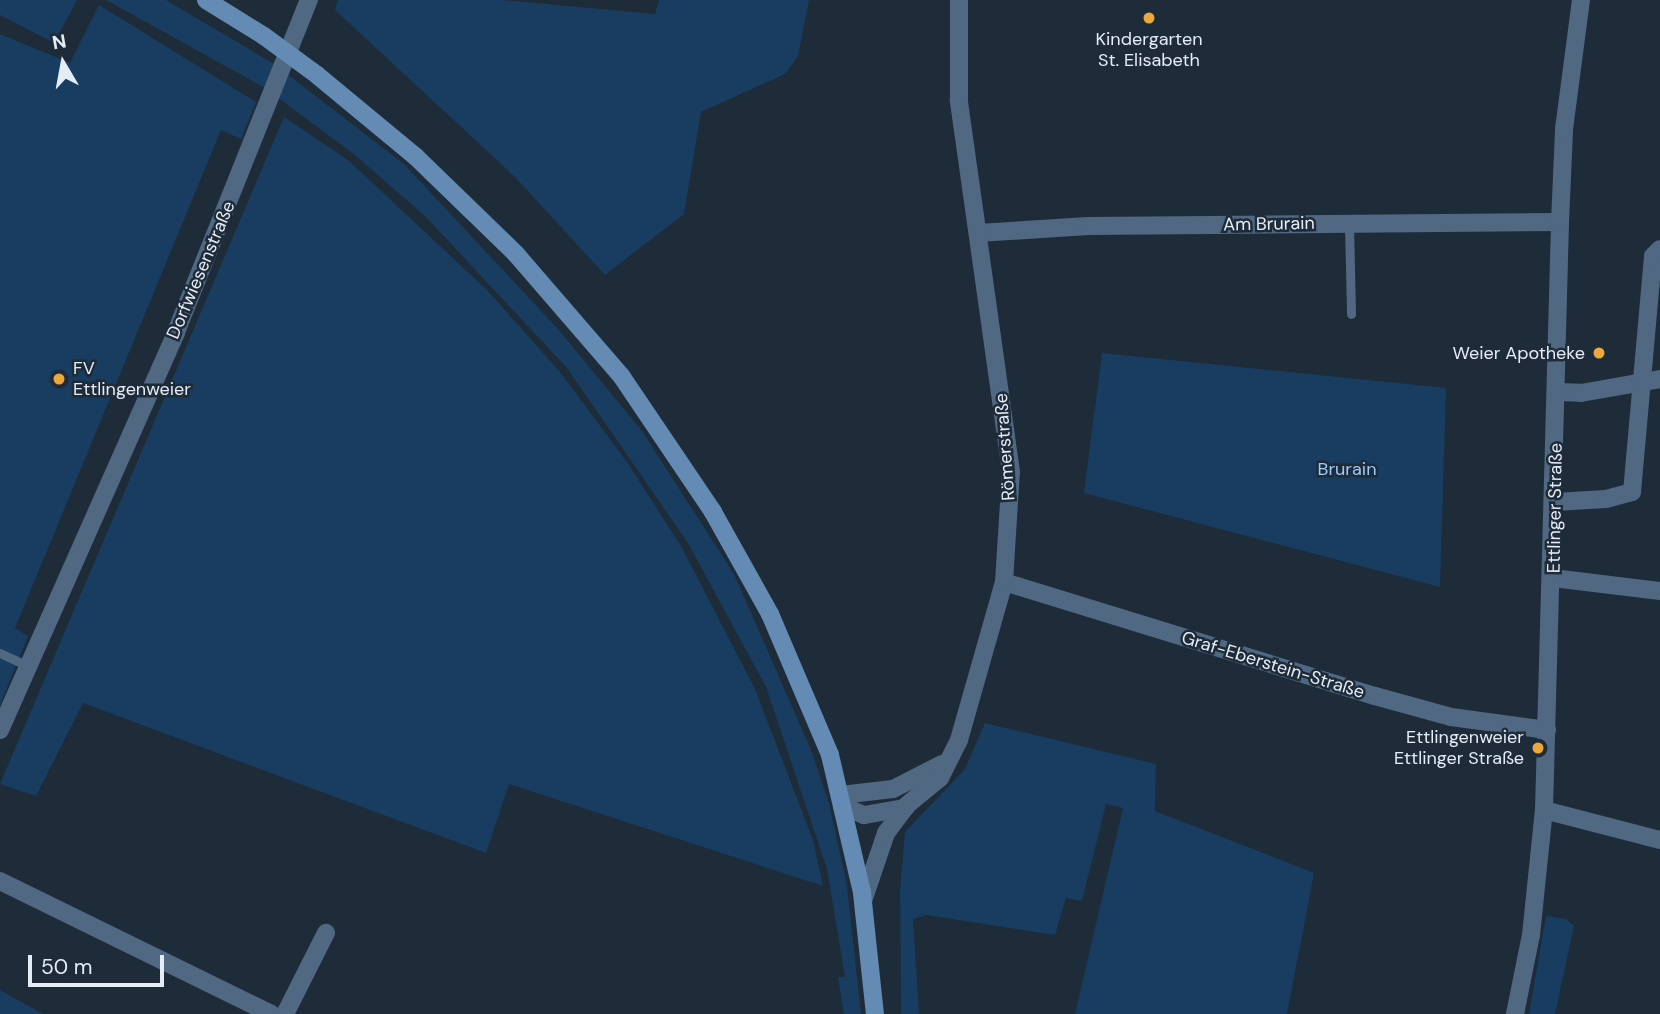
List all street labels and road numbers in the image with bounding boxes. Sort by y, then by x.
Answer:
street label: Dorfwiesenstraße [162,198,240,342]
street label: Am Brurain [1223,212,1315,236]
street label: Römerstraße [990,392,1020,502]
street label: Ettlinger Straße [1543,443,1567,573]
street label: Graf-Eberstein-Straße [1179,627,1367,703]

